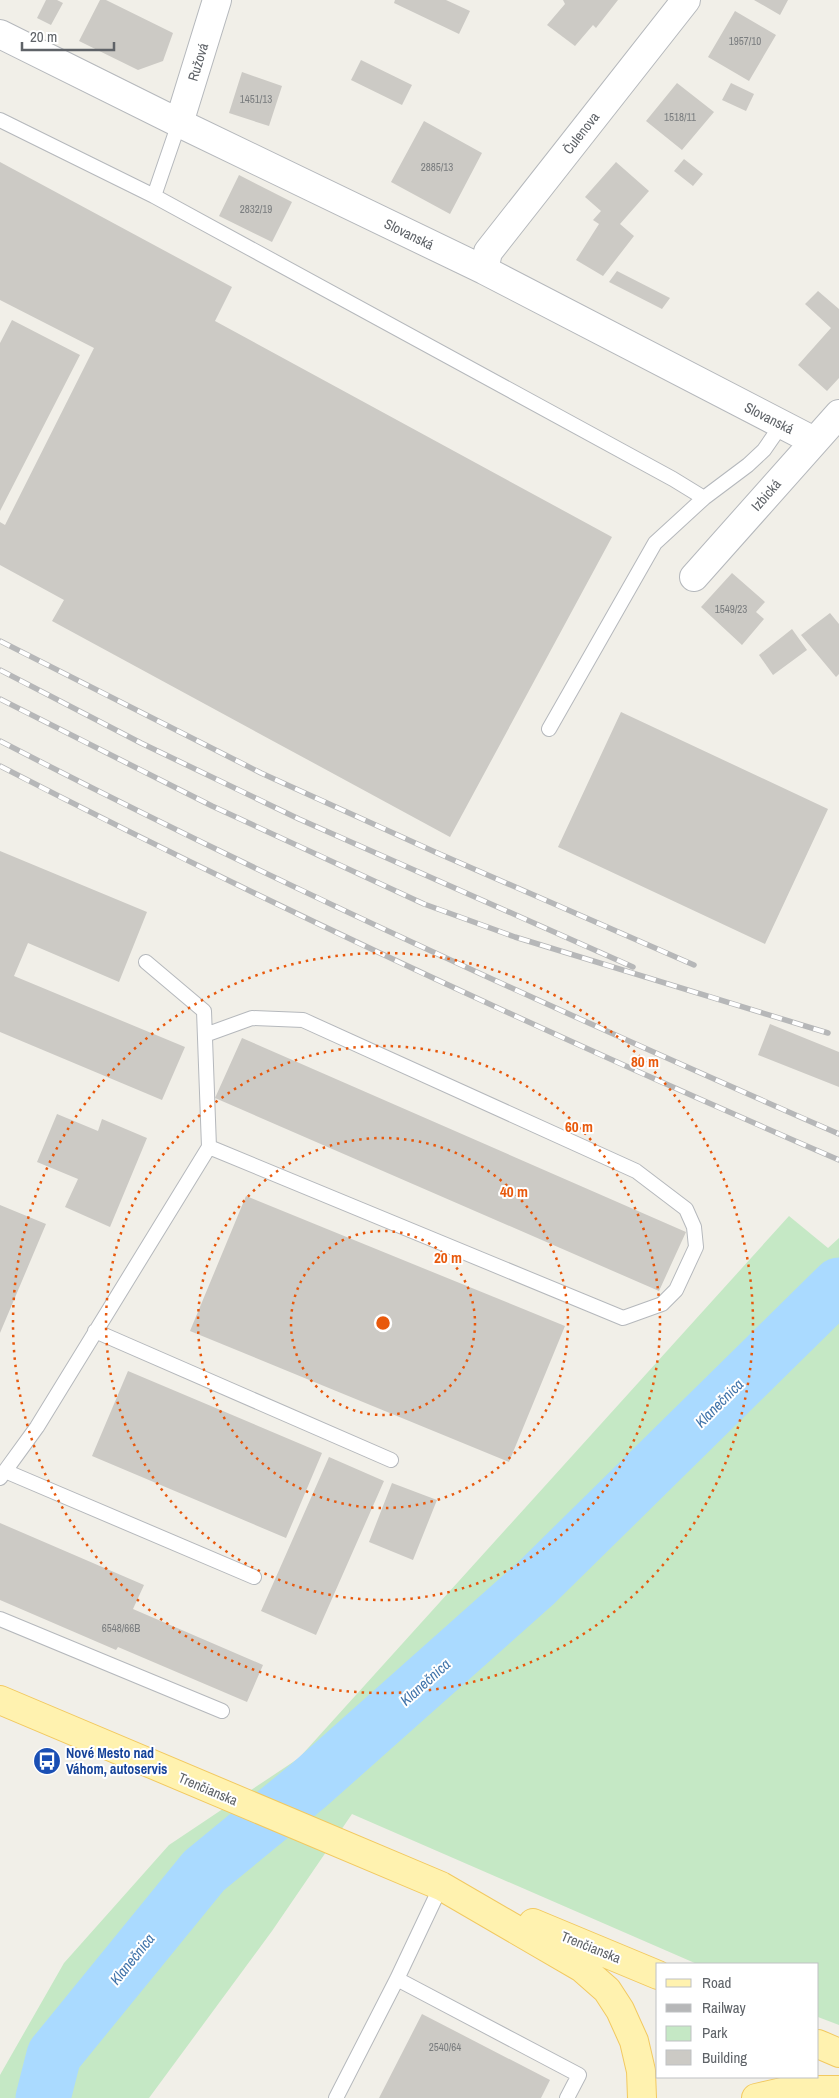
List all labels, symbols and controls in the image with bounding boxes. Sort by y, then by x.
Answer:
scale bar [22,20,115,52]
text: 20 m [30,26,57,47]
house number: 1957/10 [729,34,761,48]
street label: Ružová [184,40,212,83]
house number: 1451/13 [240,92,272,106]
street label: Čulenova [559,108,603,158]
house number: 1518/11 [664,110,696,124]
house number: 2885/13 [421,160,453,174]
house number: 2832/19 [240,202,272,216]
street label: Slovanská [381,214,437,254]
street label: Slovanská [741,398,797,438]
street label: Izbická [747,475,785,515]
house number: 1549/23 [715,602,747,616]
text: 80 m [631,1051,659,1072]
text: 60 m [565,1116,593,1137]
text: 40 m [500,1181,528,1202]
text: 20 m [434,1247,462,1268]
centre of rings [374,1314,392,1332]
water label: Klanečnica [690,1374,748,1432]
house number: 6548/66B [102,1621,140,1635]
water label: Klanečnica [395,1654,455,1710]
place label: Nové Mesto nad Váhom, autoservis [66,1744,167,1778]
bus stop icon: Nové Mesto nad Váhom, autoservis [32,1746,62,1776]
street label: Trenčianska [176,1768,241,1810]
street label: Trenčianska [559,1927,624,1967]
water label: Klanečnica [105,1929,159,1989]
legend [656,1963,819,2078]
text: Road [702,1972,731,1993]
text: Railway [702,1997,747,2018]
text: Park [702,2022,728,2043]
house number: 2540/64 [429,2040,461,2054]
text: Building [702,2047,747,2068]

